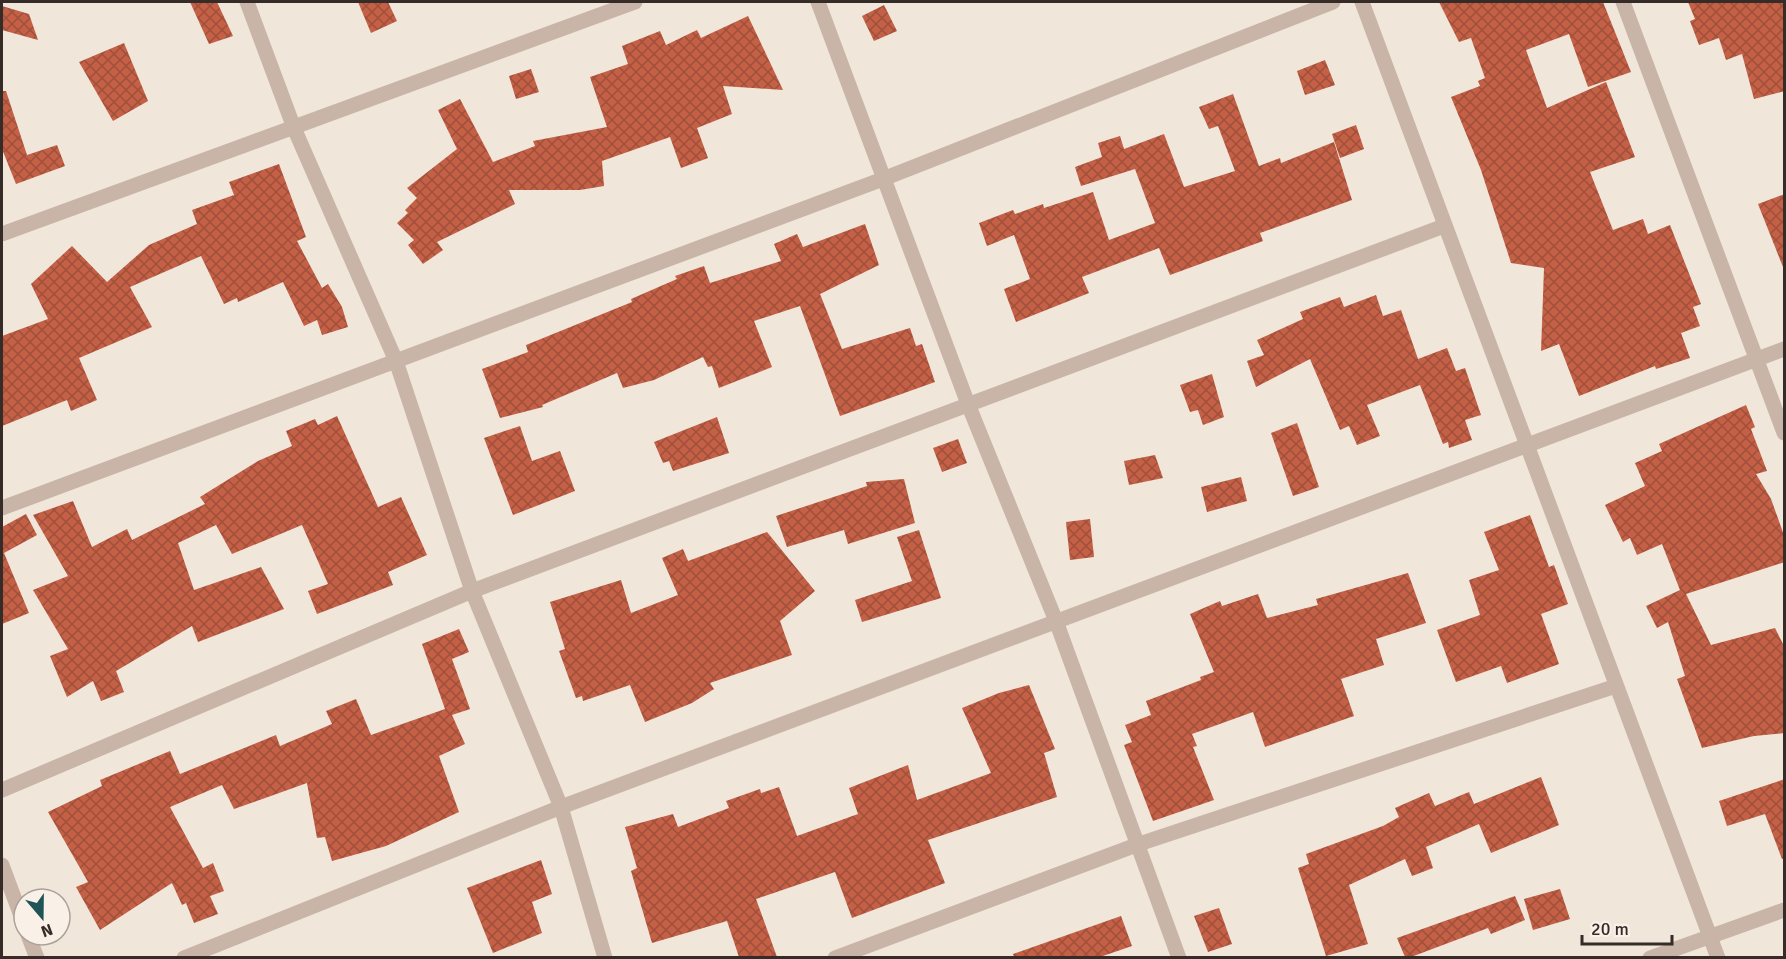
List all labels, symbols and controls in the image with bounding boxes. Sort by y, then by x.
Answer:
north arrow [12,887,72,947]
scale bar [1582,908,1672,946]
text: 20 m [1591,918,1629,940]
text: N [38,919,55,941]

